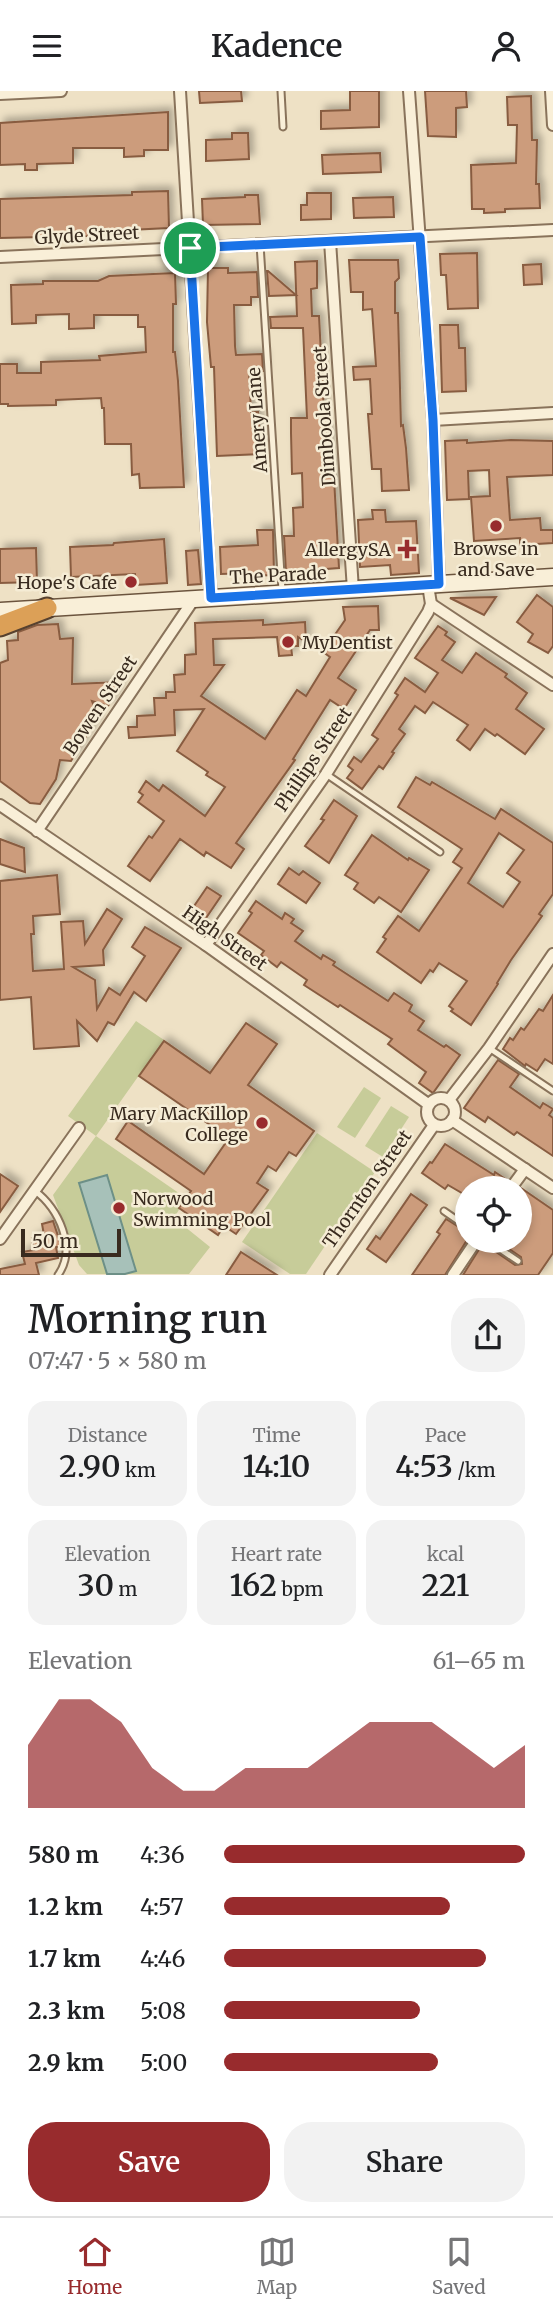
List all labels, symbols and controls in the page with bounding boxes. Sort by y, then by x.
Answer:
text: Kadence [211,26,342,66]
icon: menu [28,27,66,65]
icon: person [487,27,525,65]
pin [160,218,220,278]
street label: Glyde Street [34,221,140,249]
icon: arrive [171,229,209,267]
street label: Dimboola Street [308,345,340,487]
street label: Amery Lane [242,366,272,475]
marker: Browse in and Save [488,518,504,534]
place label: Browse in and Save [453,537,539,581]
place label: AllergySA [304,538,391,561]
marker: AllergySA [397,539,417,559]
street label: The Parade [229,561,327,589]
place label: Hope's Cafe [17,571,117,594]
marker: Hope's Cafe [123,574,139,590]
place label: MyDentist [302,631,393,654]
marker: MyDentist [280,634,296,650]
street label: Bowen Street [58,651,142,759]
street label: Phillips Street [270,702,356,816]
street label: High Street [178,900,272,976]
place label: Mary MacKillop College [110,1102,248,1146]
marker: Mary MacKillop College [254,1115,270,1131]
street label: Thornton Street [318,1125,416,1253]
map controls [455,1176,532,1253]
button: locate [455,1176,532,1253]
place label: Norwood Swimming Pool [133,1187,272,1231]
marker: Norwood Swimming Pool [111,1200,127,1216]
scale bar [21,1225,121,1257]
text: 50 m [32,1229,78,1253]
text: Morning run [28,1296,267,1343]
button: share [451,1298,525,1372]
text: 07:47 · 5 × 580 m [28,1346,207,1375]
text: Distance [68,1423,147,1447]
text: Time [252,1423,301,1447]
text: Pace [425,1423,466,1447]
text: 2.90 [59,1447,121,1485]
text: 14:10 [243,1447,310,1485]
text: 4:53 [395,1447,453,1485]
text: km [121,1458,156,1482]
text: /km [453,1458,496,1482]
text: Elevation [64,1542,151,1566]
text: Heart rate [231,1542,322,1566]
text: kcal [427,1542,464,1566]
text: 30 [78,1566,114,1604]
text: 162 [230,1566,277,1604]
text: 221 [422,1566,469,1604]
text: m [114,1577,137,1601]
text: bpm [277,1577,323,1601]
text: Elevation [28,1646,132,1675]
text: 61–65 m [433,1646,525,1675]
text: 580 m [28,1840,99,1869]
text: 4:36 [140,1840,185,1869]
text: 1.2 km [28,1892,103,1921]
text: 4:57 [140,1892,184,1921]
text: 1.7 km [28,1944,101,1973]
text: 4:46 [140,1944,185,1973]
text: 2.3 km [28,1996,105,2025]
text: 5:08 [140,1996,186,2025]
text: 2.9 km [28,2048,104,2077]
text: 5:00 [140,2048,187,2077]
button: Save [28,2122,270,2202]
button: Share [284,2122,525,2202]
tab: Home [67,2233,122,2299]
tab: Map [257,2233,297,2299]
tab: Saved [432,2233,486,2299]

